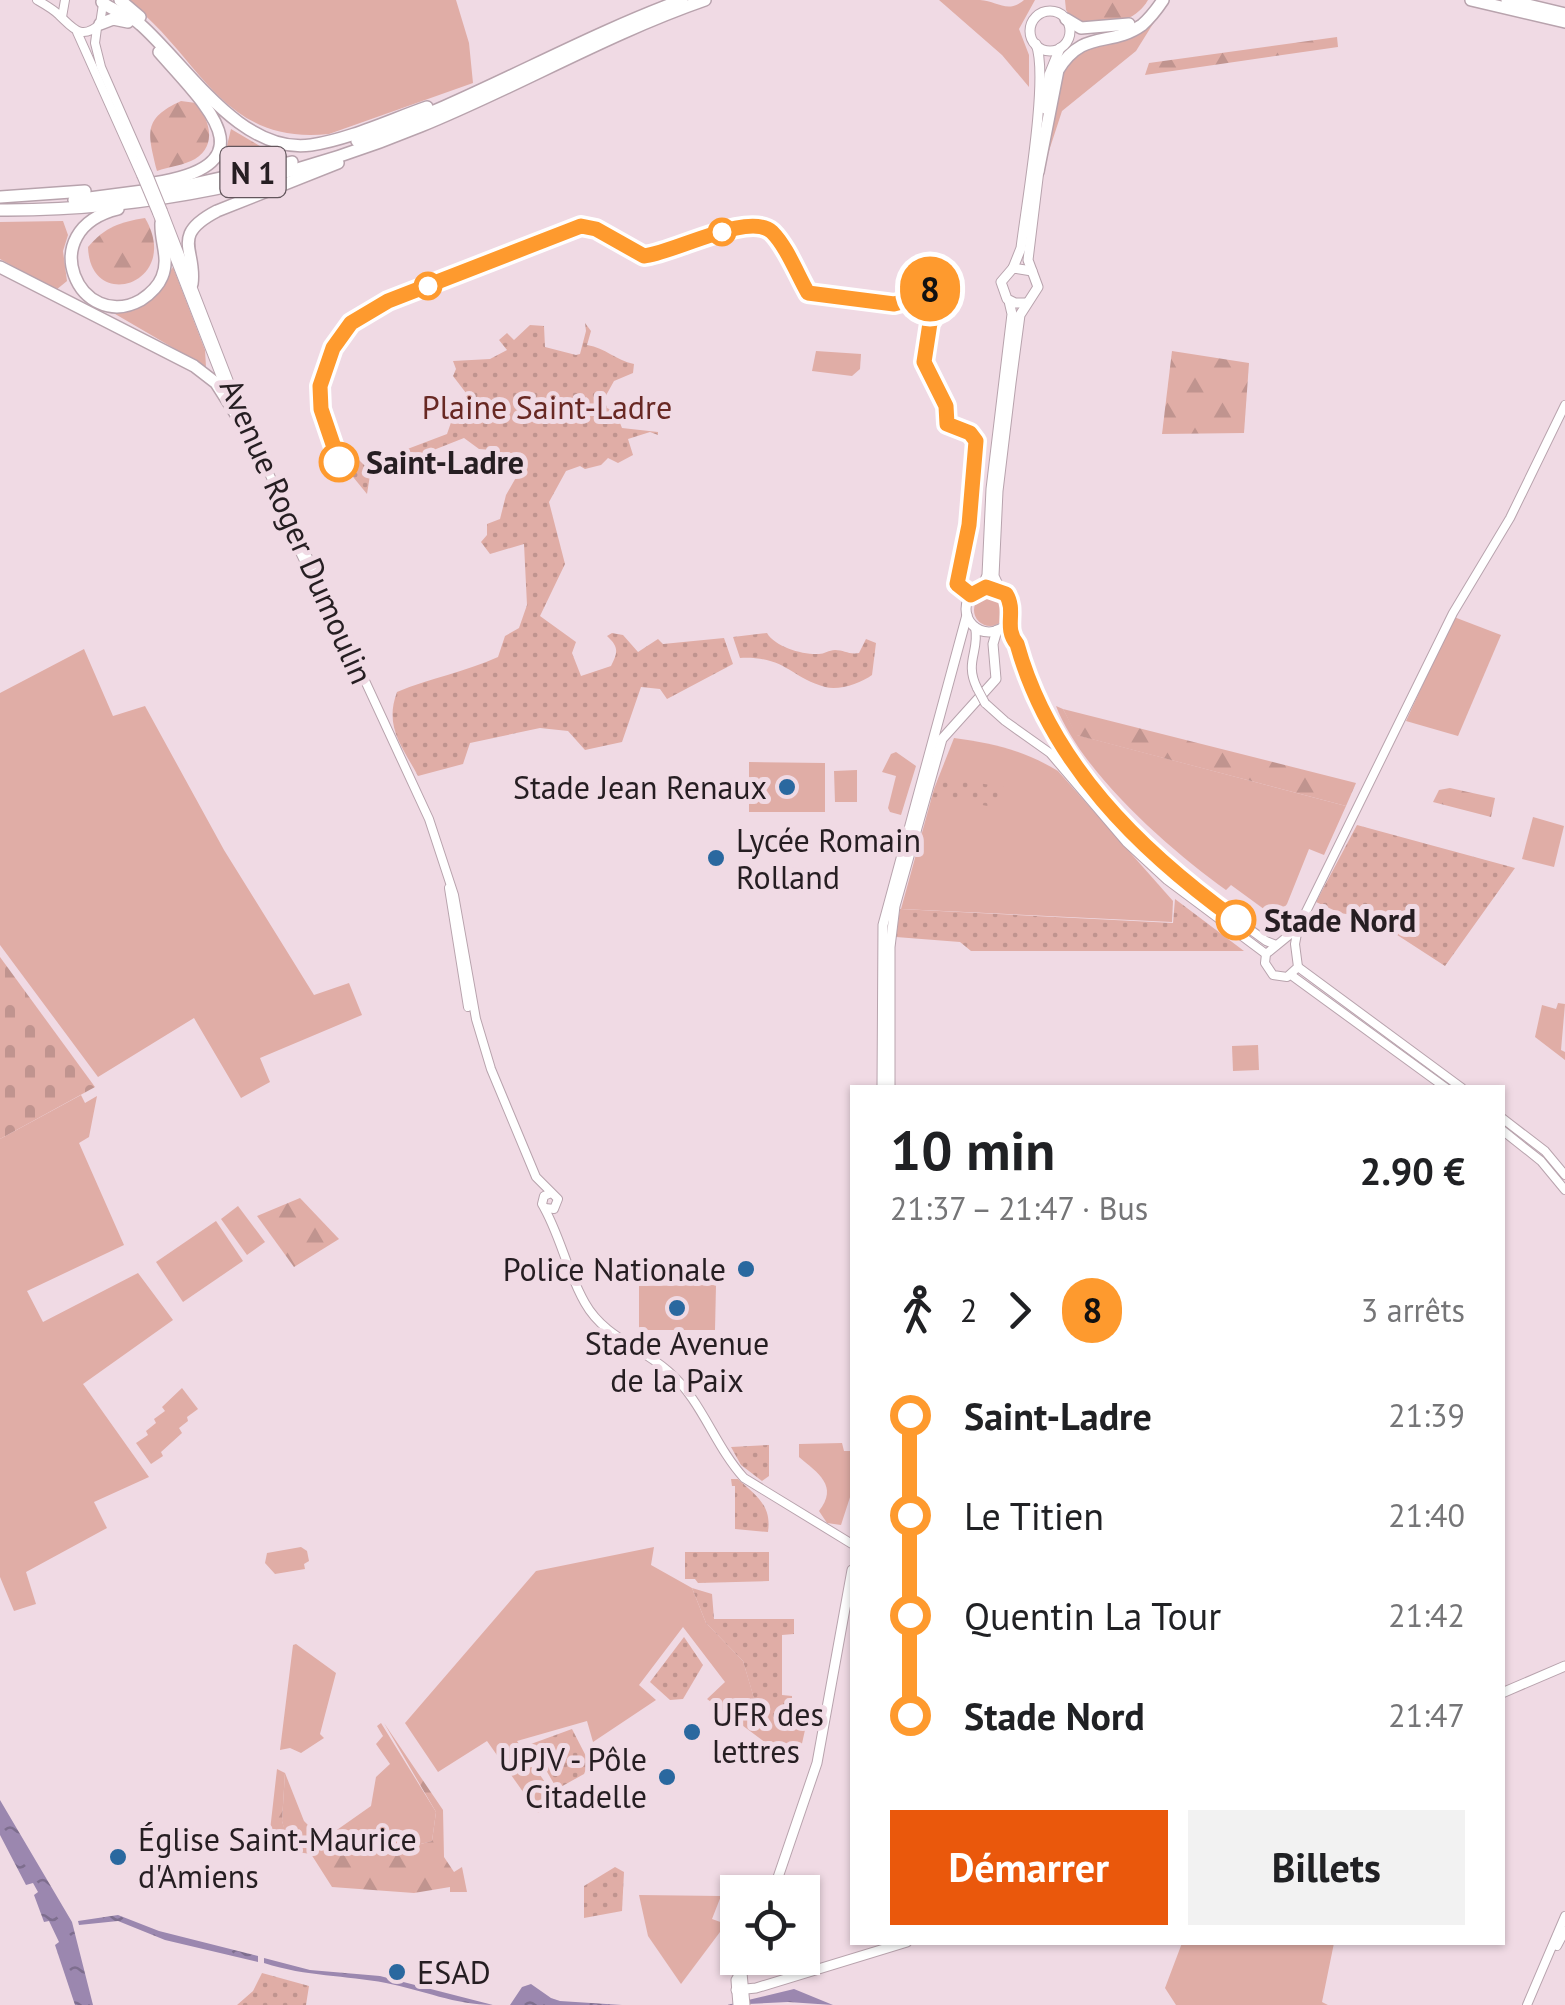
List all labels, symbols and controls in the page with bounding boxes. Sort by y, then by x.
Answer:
road number: N 1 [220,147,286,197]
unlabelled marker [709,219,735,245]
line badge: 8 [898,256,962,322]
text: 8 [920,266,940,312]
unlabelled marker [415,273,441,299]
street label: Avenue Roger Dumoulin [211,372,383,690]
park label: Plaine Saint-Ladre [422,386,672,428]
place label: Saint-Ladre [366,441,524,483]
marker: Saint-Ladre [320,443,358,481]
place label: Stade Jean Renaux [513,766,767,808]
marker: Stade Jean Renaux [776,776,798,798]
place label: Lycée Romain Rolland [736,819,921,898]
marker: Lycée Romain Rolland [705,847,727,869]
place label: Stade Nord [1264,899,1416,941]
marker: Stade Nord [1217,901,1255,939]
text: 10 min [890,1114,1055,1185]
text: 2.90 € [1360,1146,1465,1195]
text: 21:37 – 21:47 · Bus [890,1187,1148,1229]
place label: Police Nationale [503,1248,726,1290]
marker: Police Nationale [735,1258,757,1280]
icon: walk [890,1283,945,1338]
icon: forward [992,1283,1047,1338]
text: 8 [1082,1287,1102,1333]
text: 2 [960,1289,977,1331]
text: 3 arrêts [1361,1289,1465,1331]
marker: Stade Avenue de la Paix [666,1297,688,1319]
place label: Stade Avenue de la Paix [585,1322,769,1401]
text: Saint-Ladre [964,1391,1152,1440]
text: 21:39 [1388,1394,1465,1436]
text: Le Titien [964,1491,1104,1540]
text: 21:40 [1388,1494,1465,1536]
text: Quentin La Tour [964,1591,1221,1640]
text: 21:42 [1388,1594,1465,1636]
text: Stade Nord [964,1691,1145,1740]
place label: UFR des lettres [712,1693,824,1772]
text: 21:47 [1388,1694,1465,1736]
marker: UFR des lettres [681,1721,703,1743]
place label: UPJV - Pôle Citadelle [499,1738,647,1817]
marker: UPJV - Pôle Citadelle [656,1766,678,1788]
button: Démarrer [890,1810,1168,1925]
button: Billets [1188,1810,1465,1925]
place label: Église Saint-Maurice d'Amiens [138,1818,417,1897]
marker: Église Saint-Maurice d'Amiens [107,1846,129,1868]
map controls [720,1875,820,1975]
button: locate [720,1875,820,1975]
place label: ESAD [417,1951,491,1993]
marker: ESAD [386,1961,408,1983]

